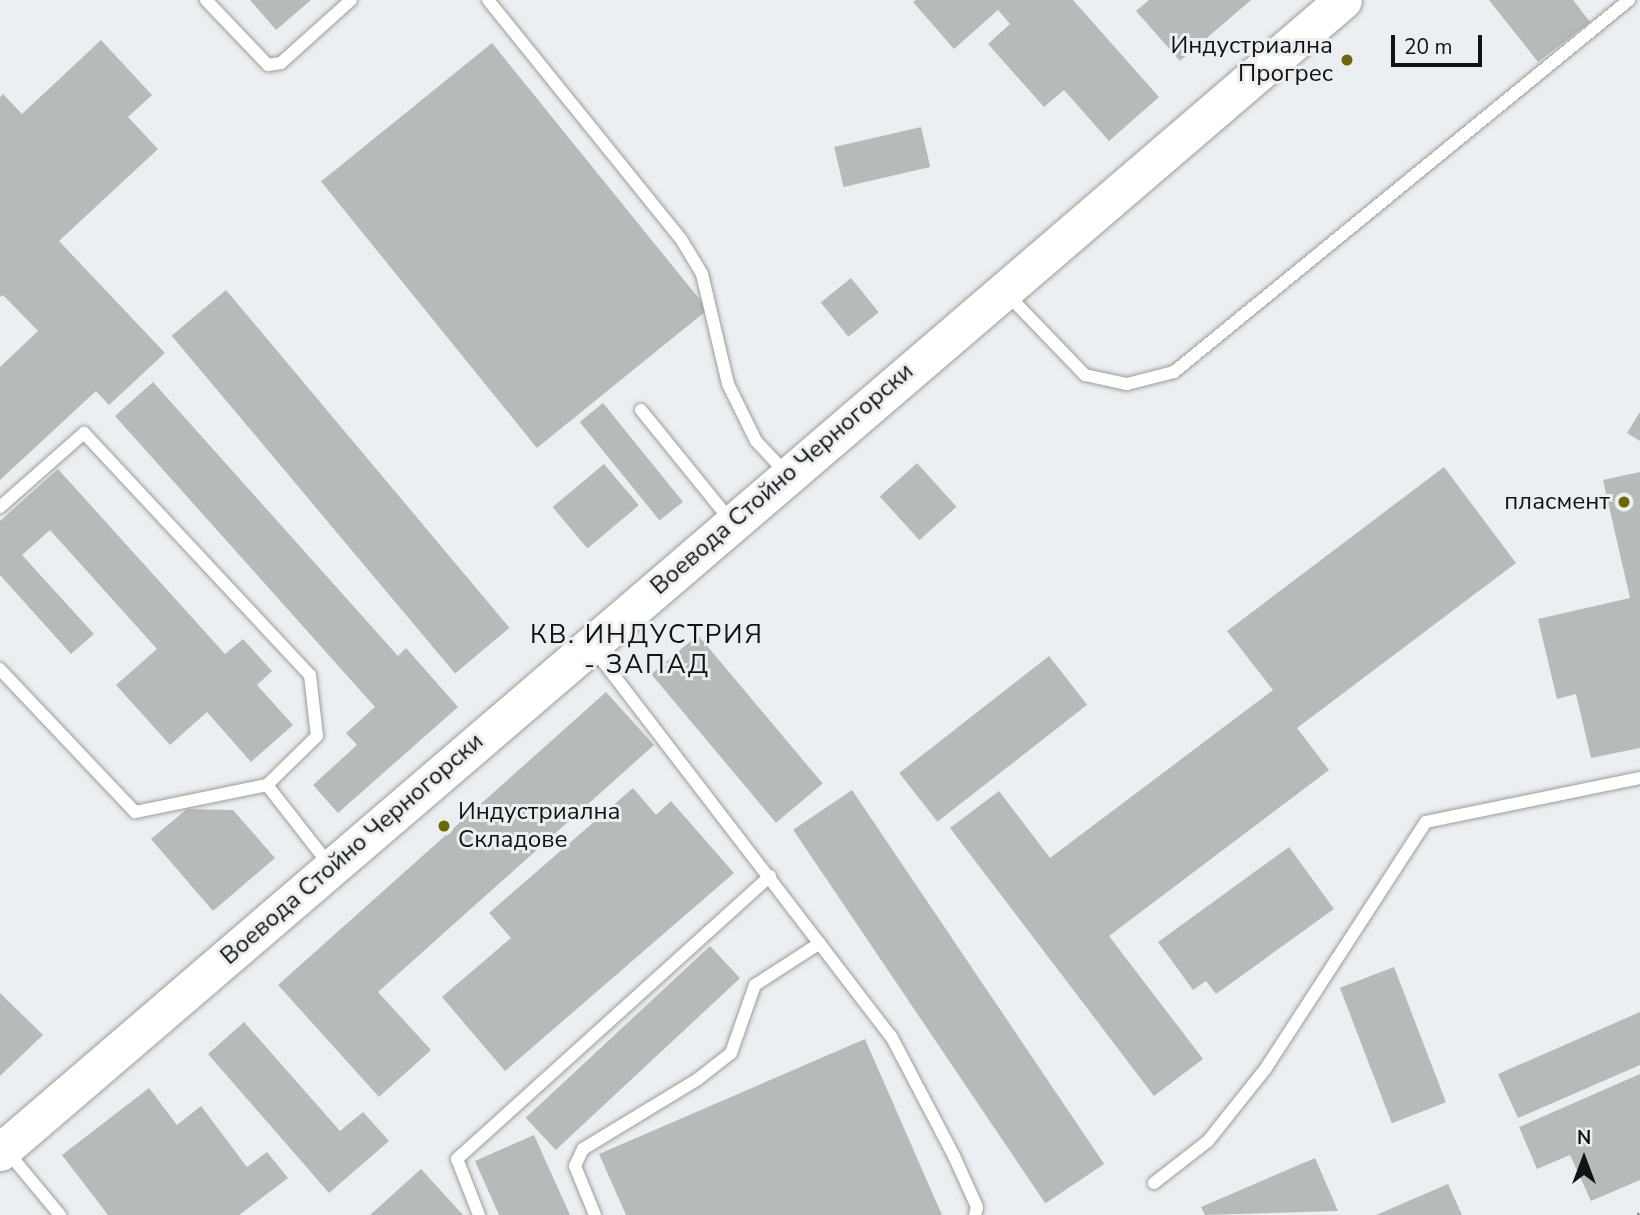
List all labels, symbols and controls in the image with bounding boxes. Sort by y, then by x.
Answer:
scale bar [1395,21,1486,65]
place label: Индустриална Прогрес [1171,32,1333,88]
text: 20 m [1404,33,1453,61]
marker: Индустриална Прогрес [1339,52,1355,68]
street label: Воевода Стойно Черногорски [645,357,919,601]
place label: пласмент [1504,488,1610,516]
marker: пласмент [1616,494,1632,510]
district label: КВ. ИНДУСТРИЯ - ЗАПАД [532,619,762,680]
street label: Воевода Стойно Черногорски [215,727,489,971]
place label: Индустриална Складове [458,798,620,854]
marker: Индустриална Складове [436,818,452,834]
north arrow [1549,1124,1619,1194]
text: N [1577,1125,1591,1151]

